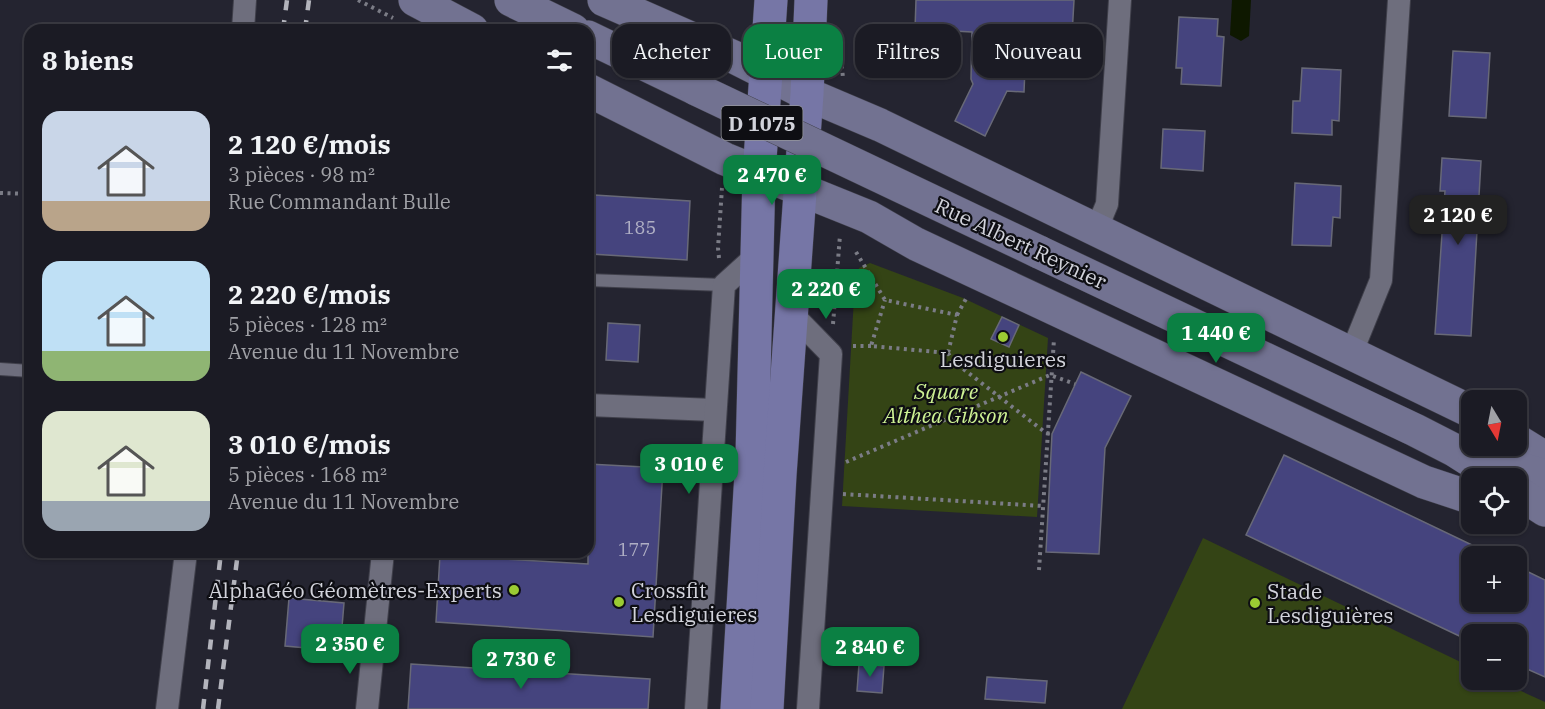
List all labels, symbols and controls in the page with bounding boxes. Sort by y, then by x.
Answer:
chip: Acheter [612,24,731,78]
chip: Louer [743,24,843,78]
chip: Filtres [855,24,961,78]
chip: Nouveau [973,24,1103,78]
text: 8 biens [42,43,134,77]
icon: filters [543,44,576,77]
road number: D 1075 [722,106,802,140]
text: 2 120 €/mois [228,127,391,161]
icon: home [90,135,162,207]
pin: 2 470 € [717,155,827,206]
text: 3 pièces · 98 m² [228,161,375,188]
text: 2 470 € [737,161,807,188]
text: Rue Commandant Bulle [228,188,451,215]
street label: Rue Albert Reynier [931,191,1112,295]
pin: 2 120 € [1403,195,1513,246]
text: 2 120 € [1423,201,1493,228]
house number: 185 [624,216,656,239]
pin: 2 220 € [771,269,881,320]
text: 2 220 € [791,275,861,302]
text: 2 220 €/mois [228,277,391,311]
icon: home [90,285,162,357]
text: 5 pièces · 128 m² [228,311,387,338]
pin: 1 440 € [1161,313,1271,364]
text: 1 440 € [1181,319,1251,346]
marker: Lesdiguieres [996,330,1010,344]
text: Avenue du 11 Novembre [228,338,459,365]
place label: Lesdiguieres [940,345,1066,373]
park label: Square Althea Gibson [882,377,1008,429]
north arrow [1461,390,1527,456]
map controls [1461,390,1527,690]
text: 3 010 €/mois [228,427,391,461]
icon: home [90,435,162,507]
pin: 3 010 € [634,444,744,495]
text: 3 010 € [654,450,724,477]
text: 5 pièces · 168 m² [228,461,387,488]
button: locate [1461,468,1527,534]
text: Avenue du 11 Novembre [228,488,459,515]
house number: 177 [618,538,650,561]
button: + [1461,546,1527,612]
place label: AlphaGéo Géomètres-Experts [208,576,502,604]
place label: Crossfit Lesdiguieres [631,576,757,628]
place label: Stade Lesdiguières [1267,577,1393,629]
marker: AlphaGéo Géomètres-Experts [507,583,521,597]
marker: Crossfit Lesdiguieres [612,595,626,609]
marker: Stade Lesdiguières [1248,596,1262,610]
pin: 2 350 € [295,624,405,675]
button: − [1461,624,1527,690]
pin: 2 840 € [815,627,925,678]
text: 2 350 € [315,630,385,657]
text: 2 840 € [835,633,905,660]
pin: 2 730 € [466,639,576,690]
text: 2 730 € [486,645,556,672]

